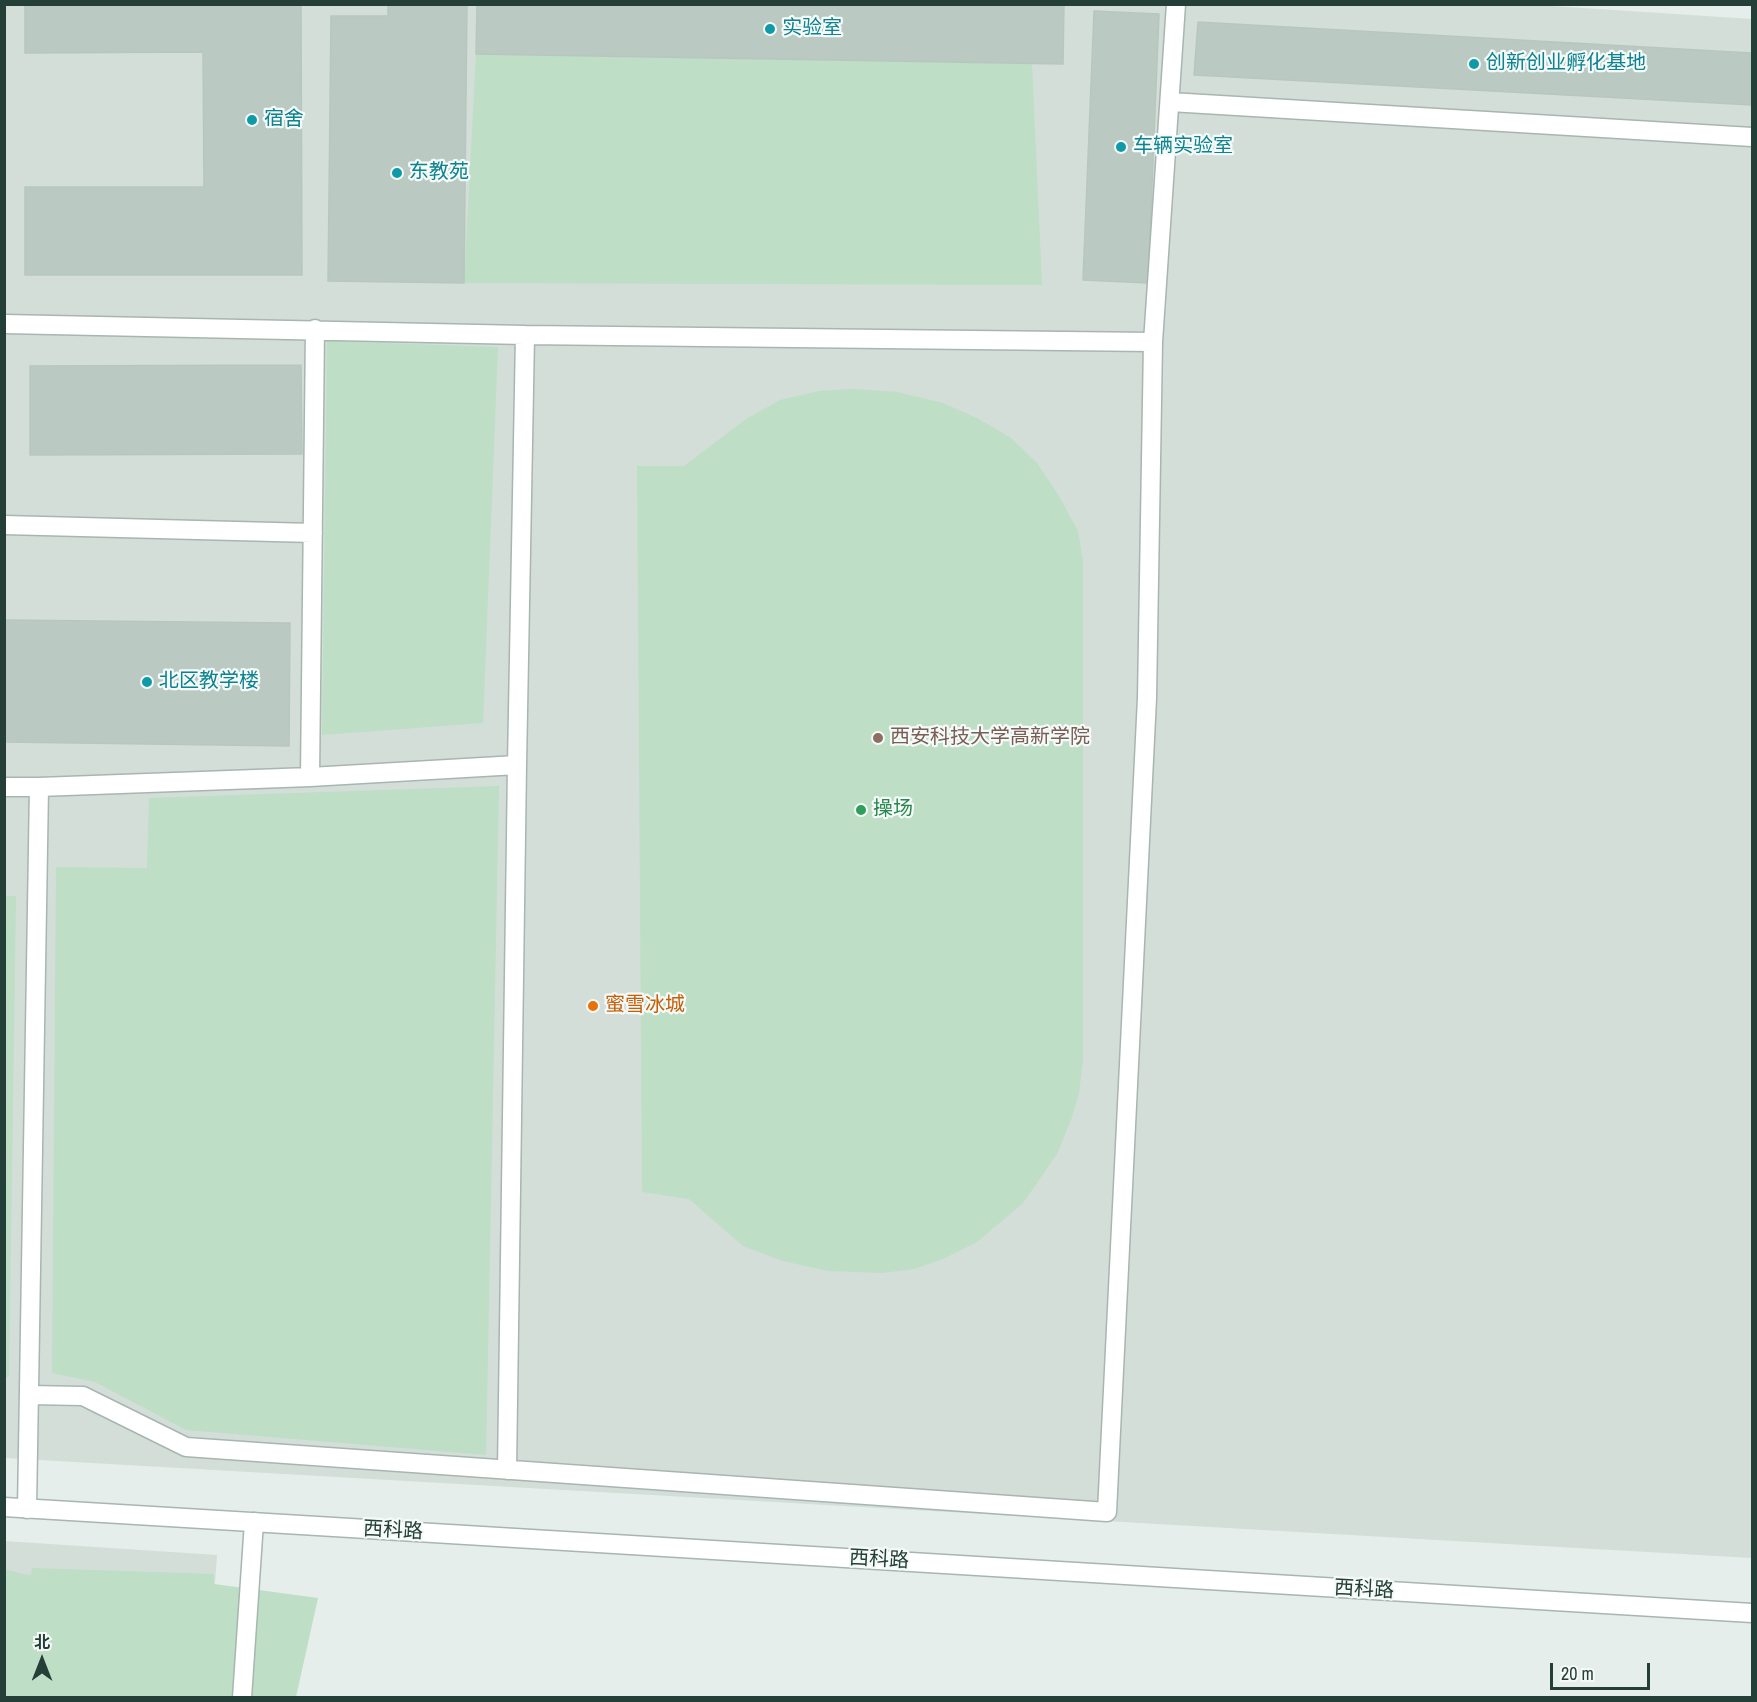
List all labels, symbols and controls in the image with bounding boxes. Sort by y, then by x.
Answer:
place label: 实验室 [782,17,842,41]
marker: 实验室 [763,22,777,36]
place label: 创新创业孵化基地 [1486,52,1646,76]
marker: 创新创业孵化基地 [1467,57,1481,71]
place label: 宿舍 [264,108,304,132]
marker: 宿舍 [245,113,259,127]
place label: 车辆实验室 [1133,135,1233,159]
marker: 车辆实验室 [1114,140,1128,154]
place label: 东教苑 [409,161,469,185]
marker: 东教苑 [390,166,404,180]
place label: 北区教学楼 [159,670,259,694]
marker: 北区教学楼 [140,675,154,689]
place label: 西安科技大学高新学院 [890,726,1090,750]
marker: 西安科技大学高新学院 [871,731,885,745]
place label: 操场 [873,798,913,822]
marker: 操场 [854,803,868,817]
place label: 蜜雪冰城 [605,994,685,1018]
marker: 蜜雪冰城 [586,999,600,1013]
street label: 西科路 [362,1517,424,1545]
street label: 西科路 [848,1546,910,1574]
street label: 西科路 [1333,1576,1395,1604]
north arrow [12,1630,72,1690]
text: 北 [34,1631,50,1653]
scale bar [1553,1651,1654,1689]
text: 20 m [1561,1661,1594,1686]

